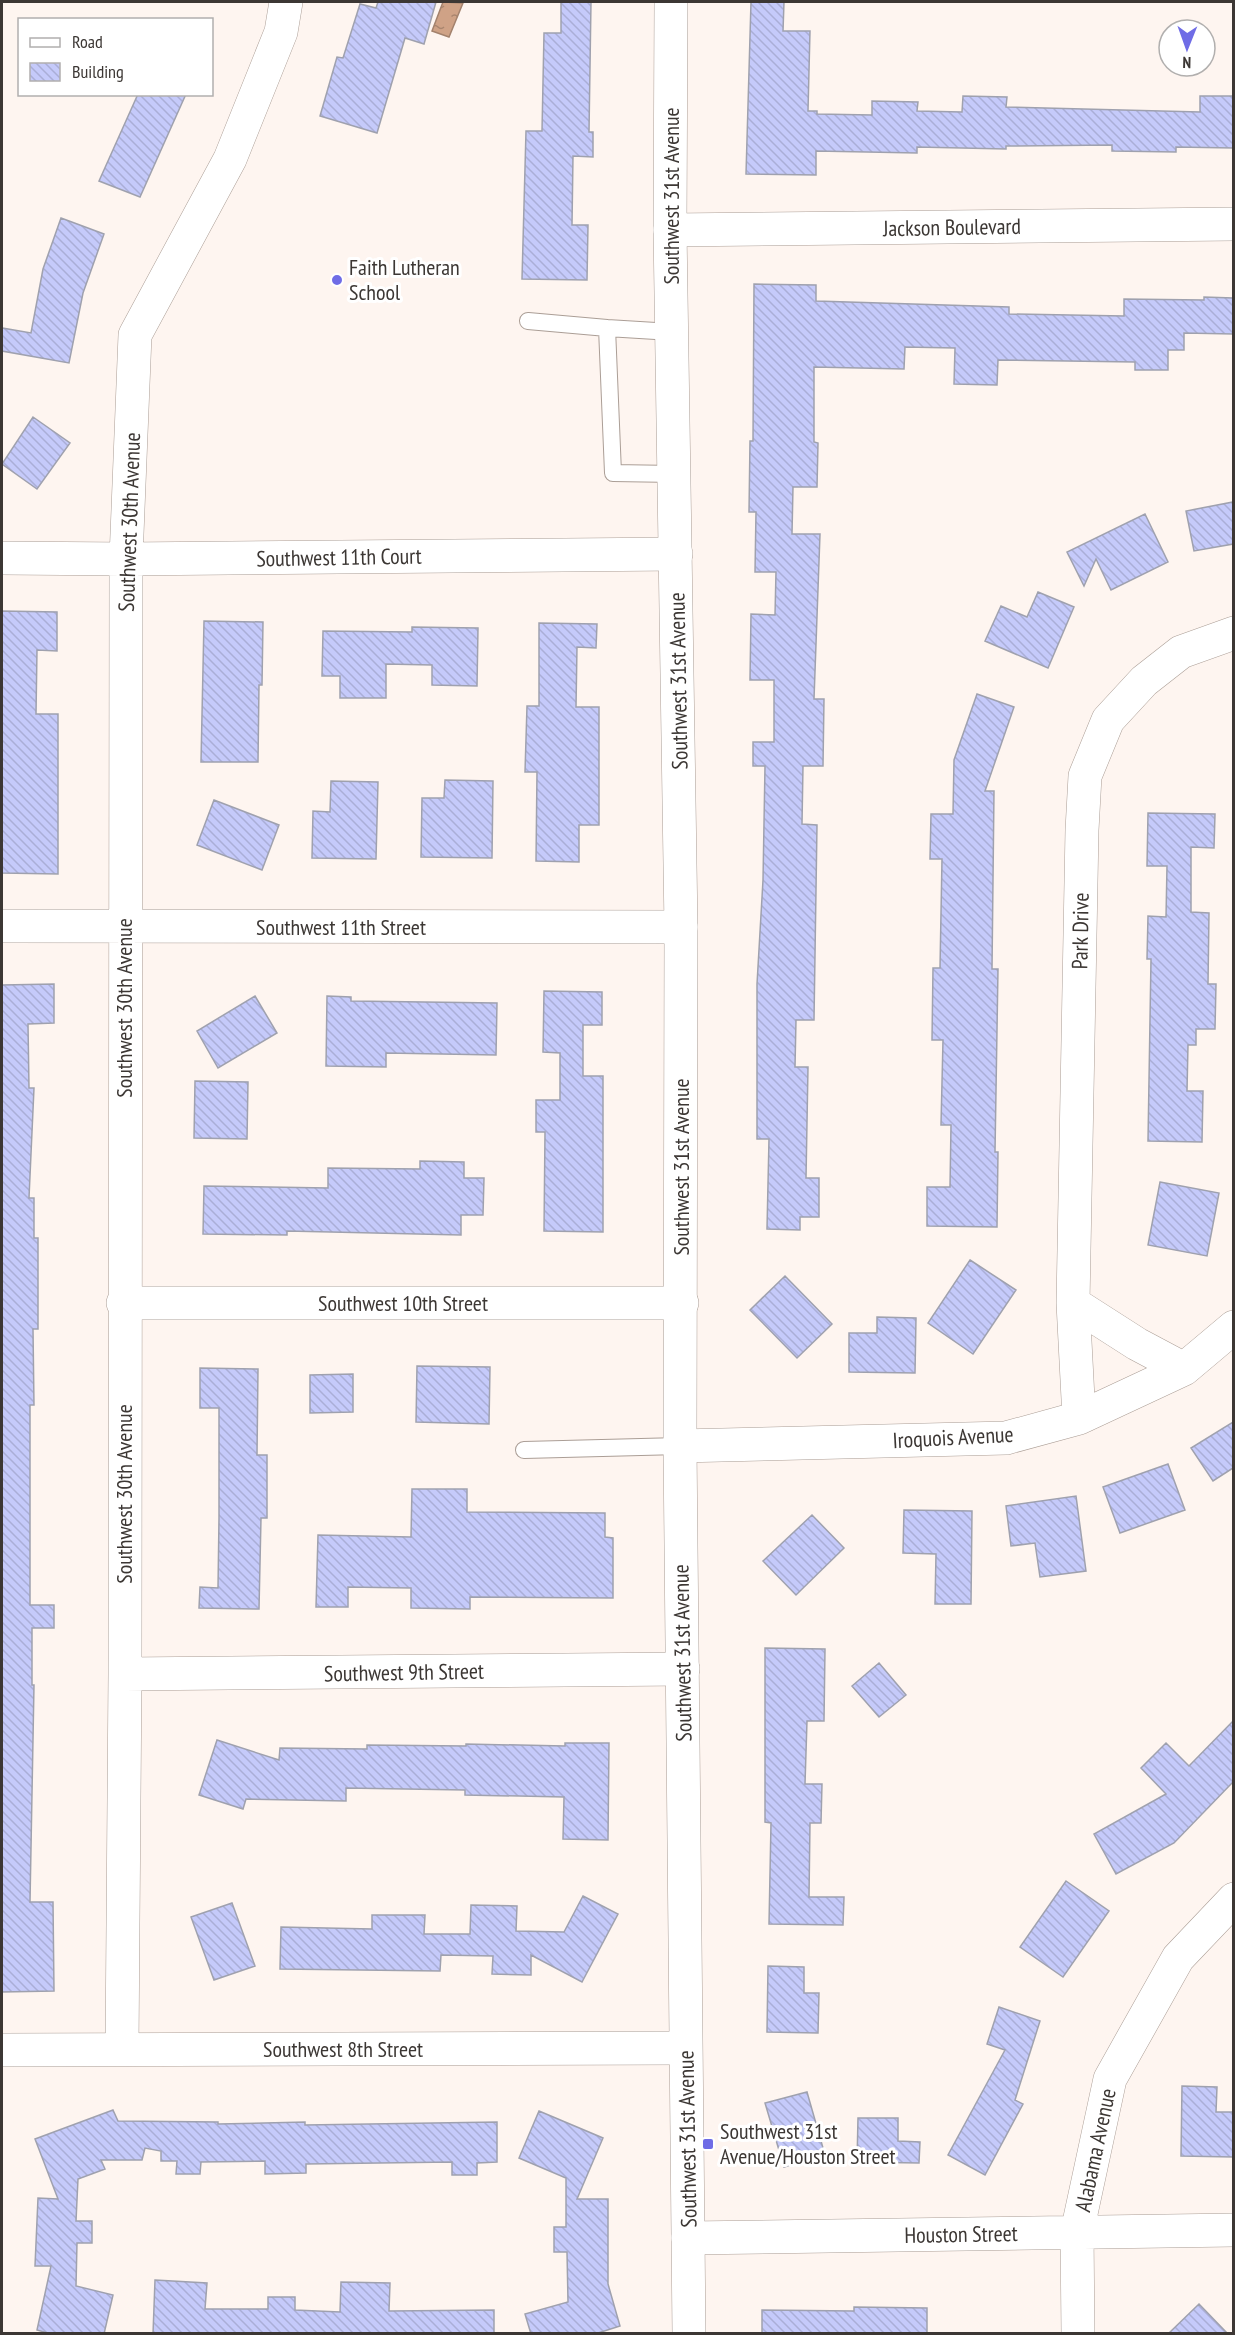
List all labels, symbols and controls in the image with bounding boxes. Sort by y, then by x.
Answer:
legend [18,18,213,96]
north arrow [1157,18,1217,78]
text: Road [72,30,103,53]
text: N [1182,53,1191,73]
text: Building [72,60,124,83]
street label: Southwest 31st Avenue [657,107,685,285]
street label: Jackson Boulevard [882,212,1021,242]
place label: Faith Lutheran School [349,253,460,306]
marker: Faith Lutheran School [330,273,344,287]
street label: Southwest 30th Avenue [112,432,146,612]
street label: Southwest 11th Court [256,542,422,572]
street label: Southwest 31st Avenue [662,592,694,770]
street label: Park Drive [1065,892,1095,970]
street label: Southwest 11th Street [256,913,426,941]
street label: Southwest 30th Avenue [110,918,138,1098]
street label: Southwest 31st Avenue [667,1078,695,1256]
street label: Southwest 10th Street [318,1289,488,1317]
street label: Southwest 30th Avenue [110,1404,138,1584]
street label: Iroquois Avenue [892,1420,1014,1454]
street label: Southwest 31st Avenue [666,1564,698,1742]
street label: Southwest 9th Street [324,1657,484,1687]
street label: Southwest 8th Street [263,2035,423,2063]
street label: Southwest 31st Avenue [671,2050,703,2228]
street label: Alabama Avenue [1068,2086,1122,2214]
place label: Southwest 31st Avenue/Houston Street [720,2117,896,2170]
marker: Southwest 31st Avenue/Houston Street [701,2137,715,2151]
street label: Houston Street [904,2219,1018,2249]

